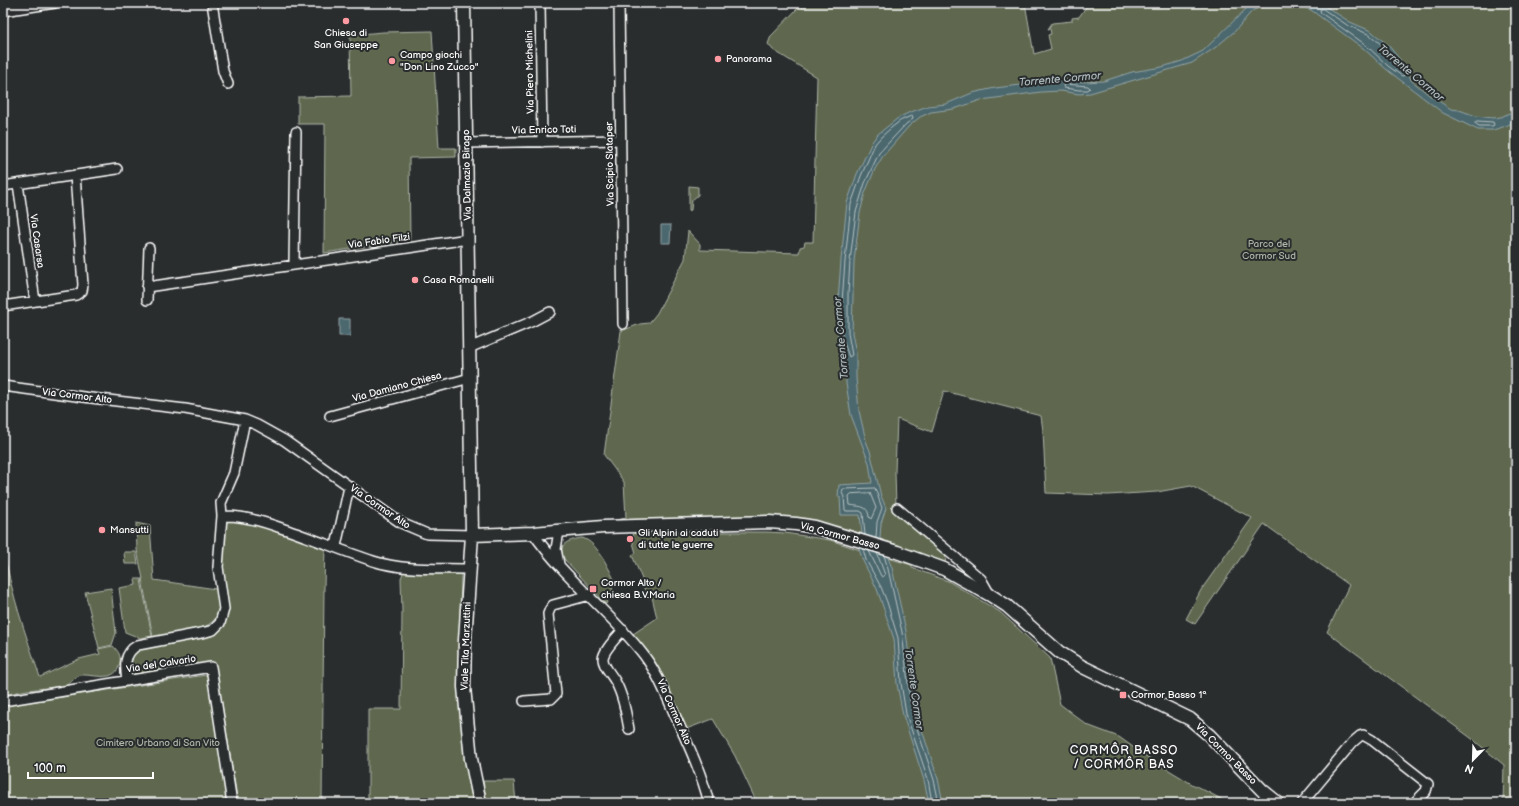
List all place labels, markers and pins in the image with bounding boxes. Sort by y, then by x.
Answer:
marker: Chiesa di San Giuseppe [341,16,351,26]
place label: Chiesa di San Giuseppe [314,27,378,51]
place label: Campo giochi "Don Lino Zucco" [400,49,479,73]
place label: Panorama [726,53,772,65]
marker: Panorama [713,54,723,64]
marker: Campo giochi "Don Lino Zucco" [387,56,397,66]
place label: Casa Romanelli [423,274,494,286]
marker: Casa Romanelli [410,275,420,285]
place label: Mansutti [110,524,149,536]
marker: Mansutti [97,525,107,535]
place label: Gli Alpini ai caduti di tutte le guerre [638,527,718,551]
marker: Gli Alpini ai caduti di tutte le guerre [625,534,635,544]
place label: Cormor Alto / chiesa B.V.Maria [601,577,675,601]
marker: Cormor Alto / chiesa B.V.Maria [588,584,598,594]
place label: Cormor Basso 1ª [1131,689,1207,701]
marker: Cormor Basso 1ª [1118,690,1128,700]

